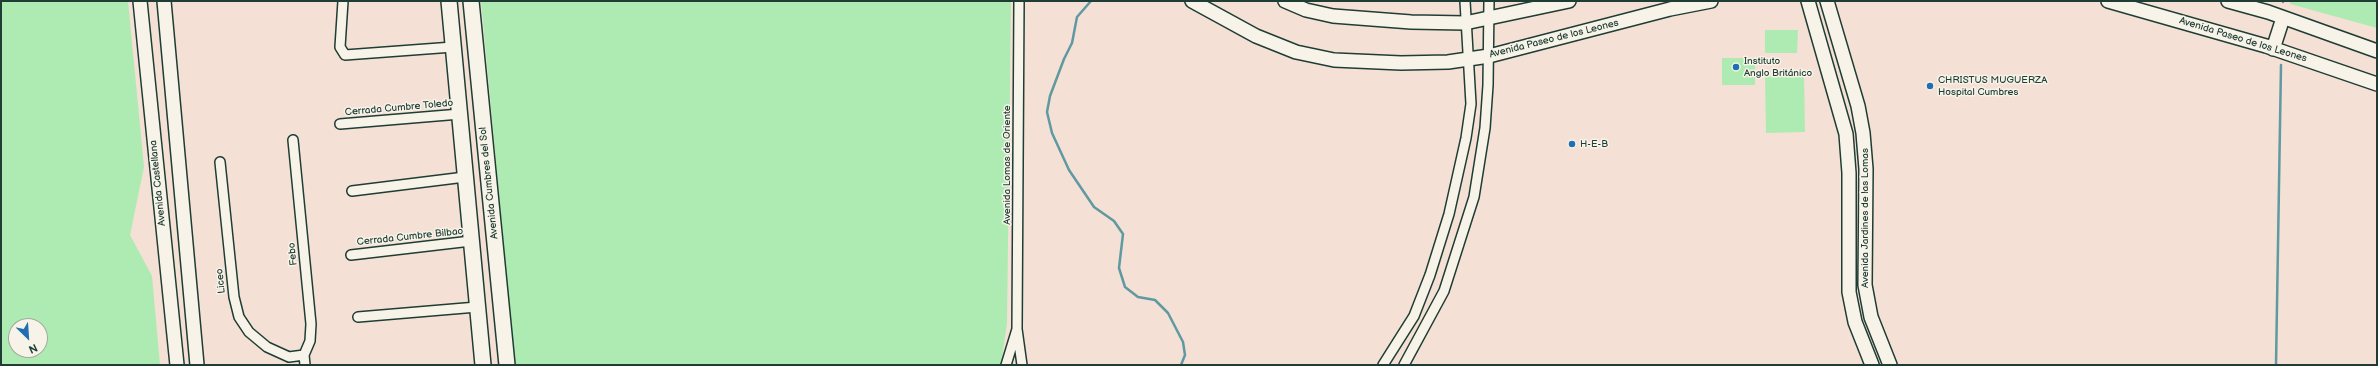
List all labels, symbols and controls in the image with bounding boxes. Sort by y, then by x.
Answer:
street label: Avenida Paseo de los Leones [2178,15,2308,65]
street label: Avenida Paseo de los Leones [1488,17,1620,61]
place label: Instituto Anglo Británico [1744,55,1812,78]
marker: Instituto Anglo Británico [1731,62,1741,72]
place label: CHRISTUS MUGUERZA Hospital Cumbres [1938,74,2047,98]
marker: CHRISTUS MUGUERZA Hospital Cumbres [1925,81,1935,91]
street label: Cerrada Cumbre Toledo [344,97,454,119]
street label: Avenida Lomas de Oriente [1001,105,1013,225]
street label: Avenida Cumbres del Sol [477,126,501,240]
place label: H-E-B [1580,138,1608,150]
street label: Avenida Castellana [148,139,168,227]
marker: H-E-B [1567,139,1577,149]
street label: Avenida Jardines de las Lomas [1859,148,1871,288]
street label: Cerrada Cumbre Bilbao [356,225,464,249]
street label: Febo [286,242,300,266]
street label: Liceo [214,268,228,294]
north arrow [8,318,48,358]
text: N [26,341,39,356]

